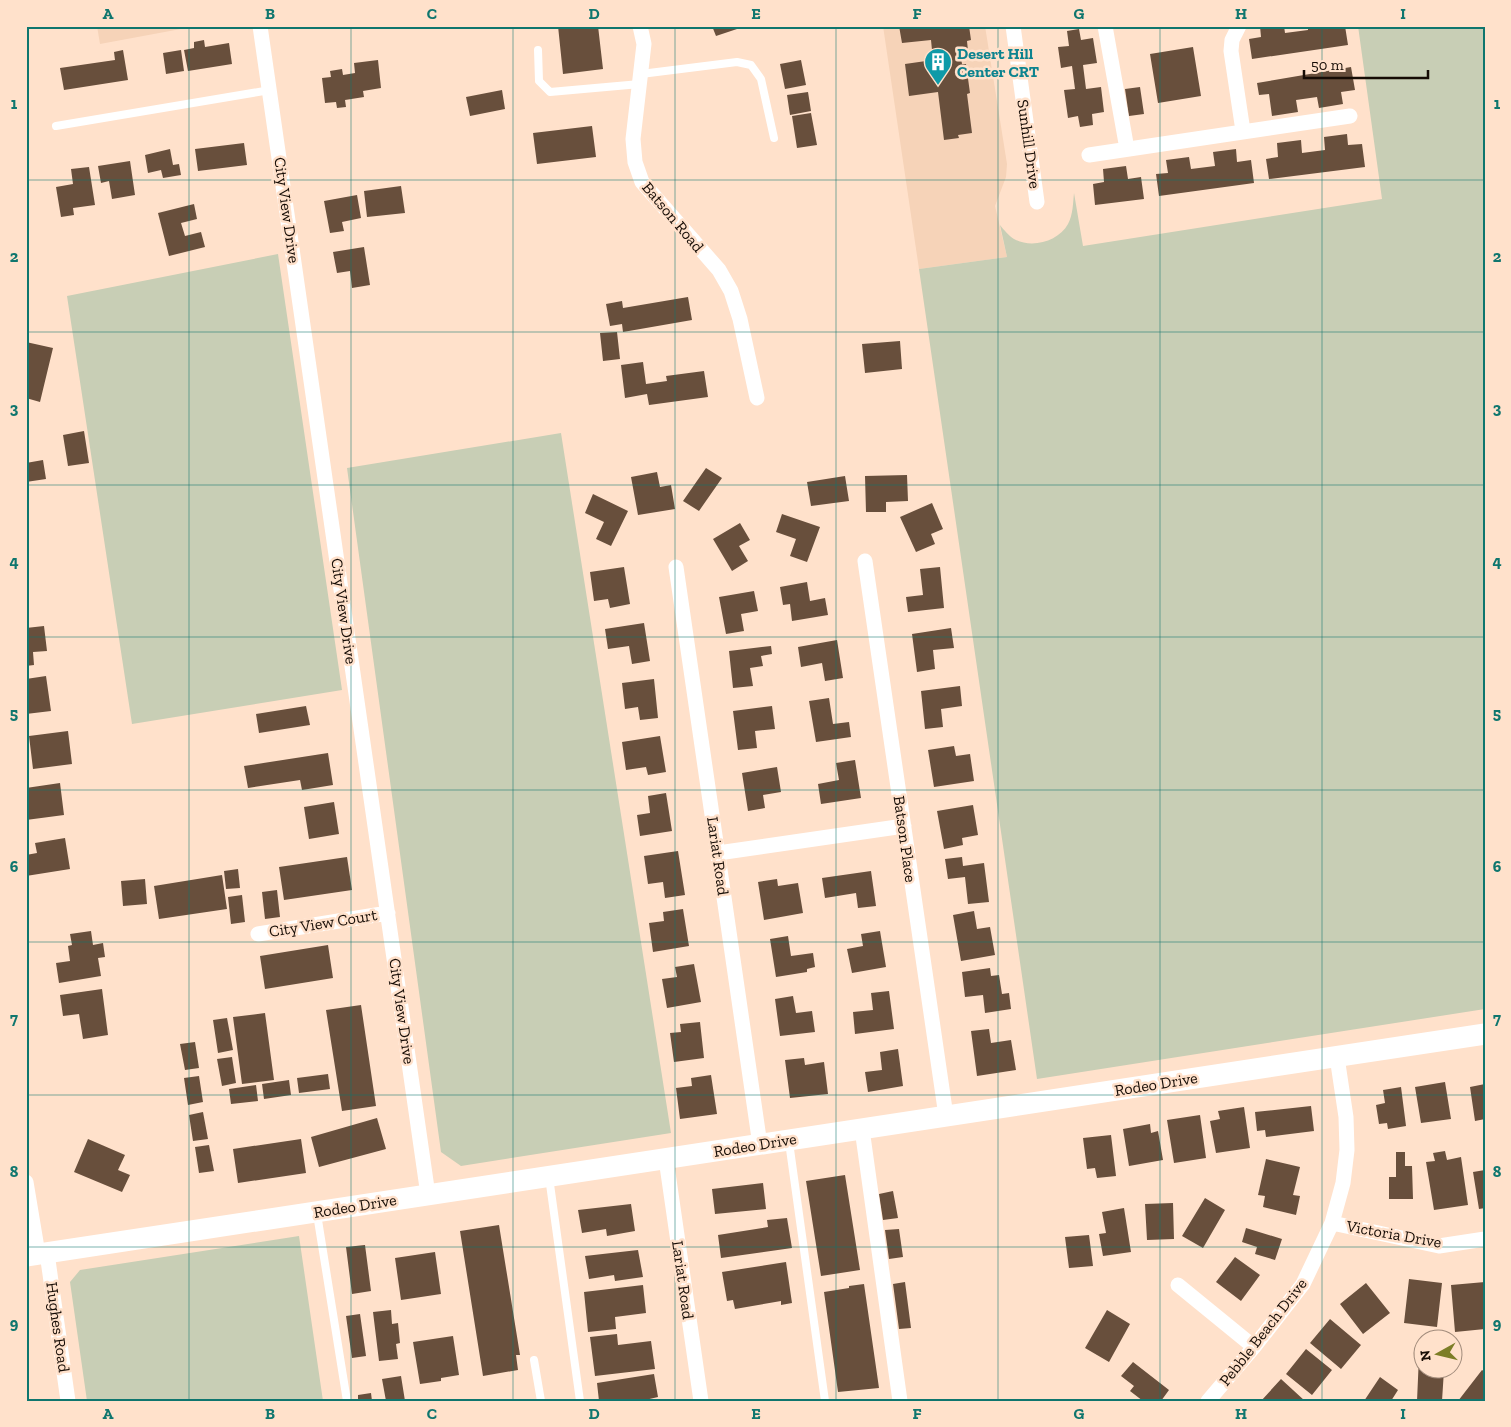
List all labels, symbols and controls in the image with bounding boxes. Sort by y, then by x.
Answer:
text: A [103,4,114,23]
text: B [265,4,275,23]
text: C [427,4,437,23]
text: D [588,4,600,23]
text: E [751,4,761,23]
text: F [912,4,922,23]
text: G [1074,4,1085,23]
text: H [1235,4,1247,23]
text: I [1400,4,1406,23]
place label: Desert Hill Center CRT [957,44,1040,81]
building icon: Desert Hill Center CRT [923,47,953,86]
scale bar [1304,48,1427,80]
text: 50 m [1311,56,1344,74]
text: 1 [11,94,18,113]
text: 1 [1494,94,1501,113]
street label: Sunhill Drive [1013,98,1045,190]
street label: City View Drive [270,156,304,264]
street label: Batson Road [638,178,708,256]
text: 2 [10,247,19,266]
text: 2 [1493,247,1502,266]
text: 3 [10,399,19,418]
text: 3 [1493,399,1502,418]
text: 4 [9,552,19,571]
text: 4 [1492,552,1502,571]
street label: City View Drive [327,557,361,665]
text: 5 [10,704,18,723]
text: 5 [1493,704,1501,723]
street label: Batson Place [890,794,920,884]
street label: Lariat Road [703,815,733,897]
text: 6 [10,857,19,876]
text: 6 [1493,857,1502,876]
street label: City View Court [268,905,378,941]
street label: City View Drive [385,957,419,1065]
text: 7 [10,1009,18,1028]
text: 7 [1493,1009,1501,1028]
street label: Rodeo Drive [1113,1068,1199,1100]
street label: Rodeo Drive [712,1129,798,1161]
text: 8 [10,1162,19,1181]
text: 8 [1493,1162,1502,1181]
street label: Rodeo Drive [312,1190,398,1222]
street label: Victoria Drive [1344,1216,1443,1252]
street label: Lariat Road [668,1239,698,1321]
street label: Pebble Beach Drive [1215,1274,1311,1390]
street label: Hughes Road [42,1281,74,1374]
text: 9 [10,1314,19,1333]
text: 9 [1493,1314,1502,1333]
north arrow [1414,1330,1464,1380]
text: N [1416,1349,1435,1362]
text: A [103,1404,114,1423]
text: B [265,1404,275,1423]
text: C [427,1404,437,1423]
text: D [588,1404,600,1423]
text: E [751,1404,761,1423]
text: F [912,1404,922,1423]
text: G [1074,1404,1085,1423]
text: H [1235,1404,1247,1423]
text: I [1400,1404,1406,1423]

